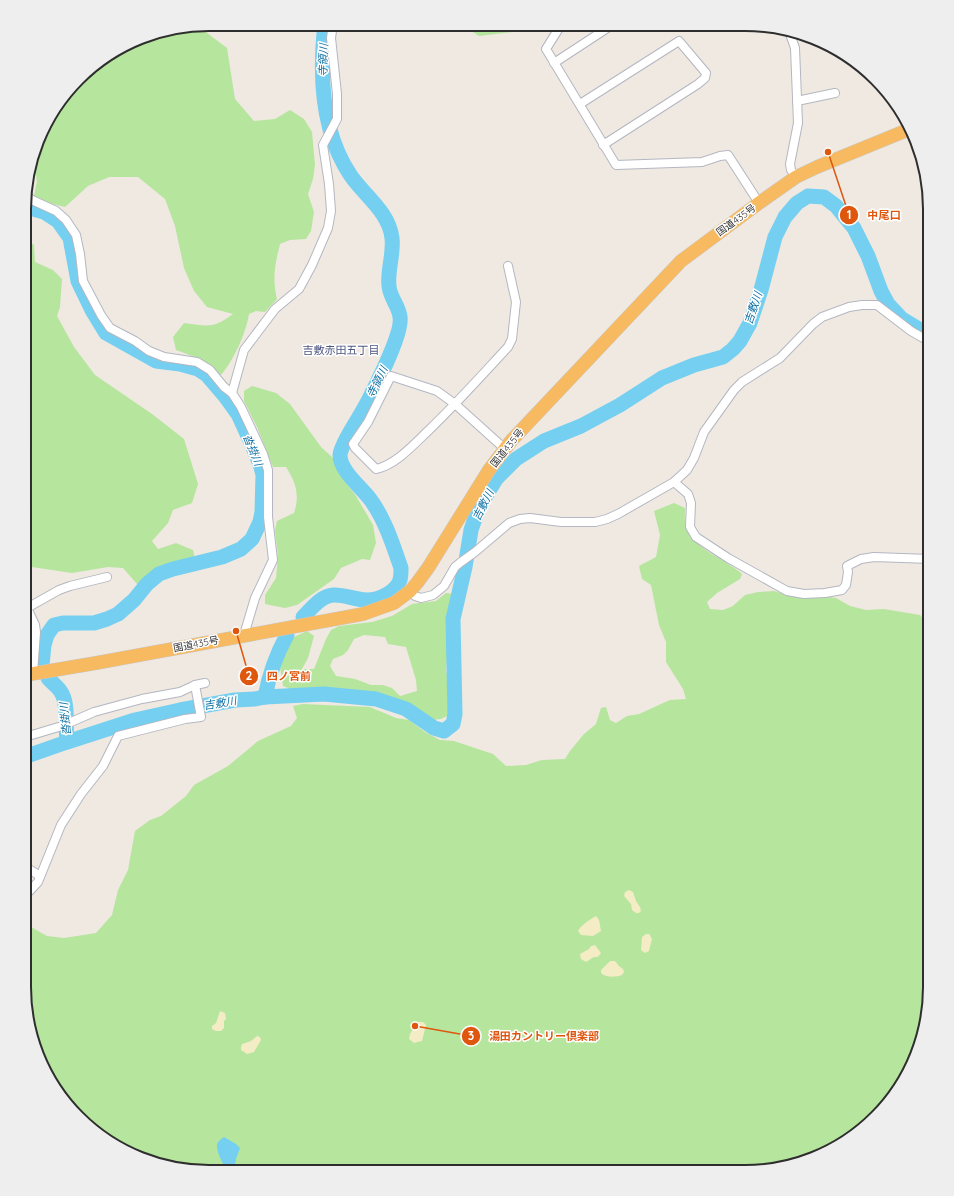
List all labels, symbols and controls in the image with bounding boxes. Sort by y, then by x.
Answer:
water label: 寺領川 [315,42,331,77]
street label: 国道435号 [714,201,758,239]
callout: 中尾口 [839,203,908,226]
text: 1 [847,207,851,222]
text: 中尾口 [868,208,901,222]
water label: 吉敷川 [741,289,765,326]
district label: 吉敷赤田五丁目 [303,343,380,357]
water label: 寺領川 [363,363,391,400]
street label: 国道435号 [487,426,527,470]
water label: 沓掛川 [240,432,266,469]
water label: 吉敷川 [469,486,497,523]
street label: 国道435号 [172,633,220,655]
callout: 四ノ宮前 [239,665,319,688]
text: 2 [246,668,253,683]
text: 四ノ宮前 [267,669,311,683]
water label: 吉敷川 [203,693,238,712]
water label: 沓掛川 [57,701,73,736]
callout: 湯田カントリー倶楽部 [461,1025,607,1048]
text: 3 [468,1028,474,1043]
text: 湯田カントリー倶楽部 [489,1029,599,1043]

